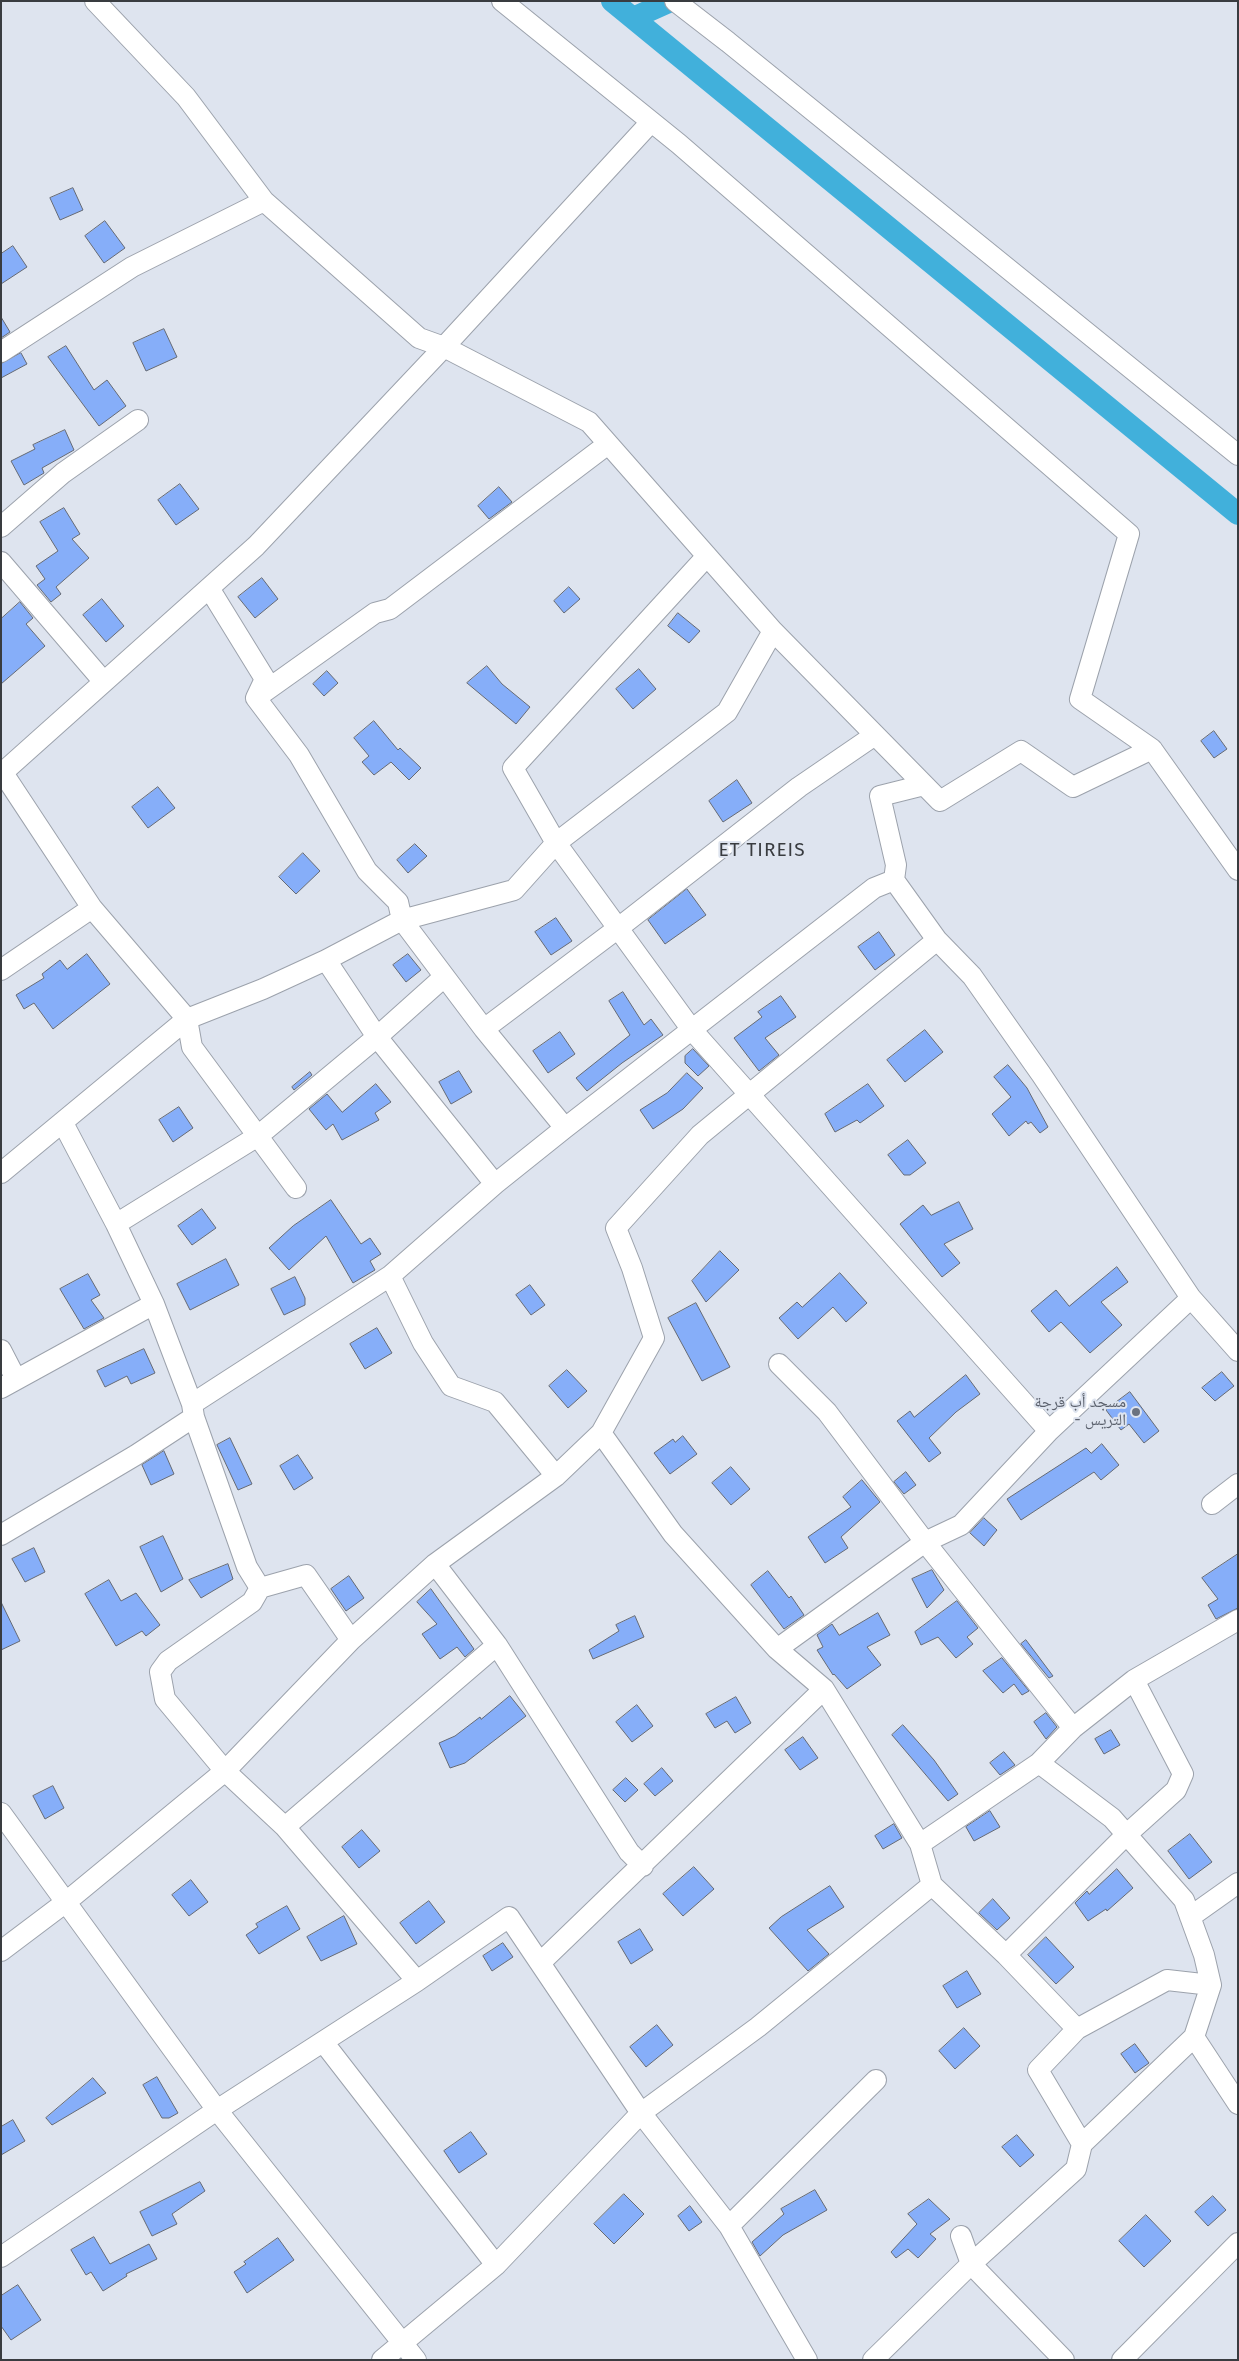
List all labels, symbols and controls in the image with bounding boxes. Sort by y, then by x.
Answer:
district label: ET TIREIS [717,840,807,862]
place label: مسجد أب قرجة - التريس [1035,1393,1126,1431]
marker: مسجد أب قرجة - التريس [1130,1406,1142,1418]

